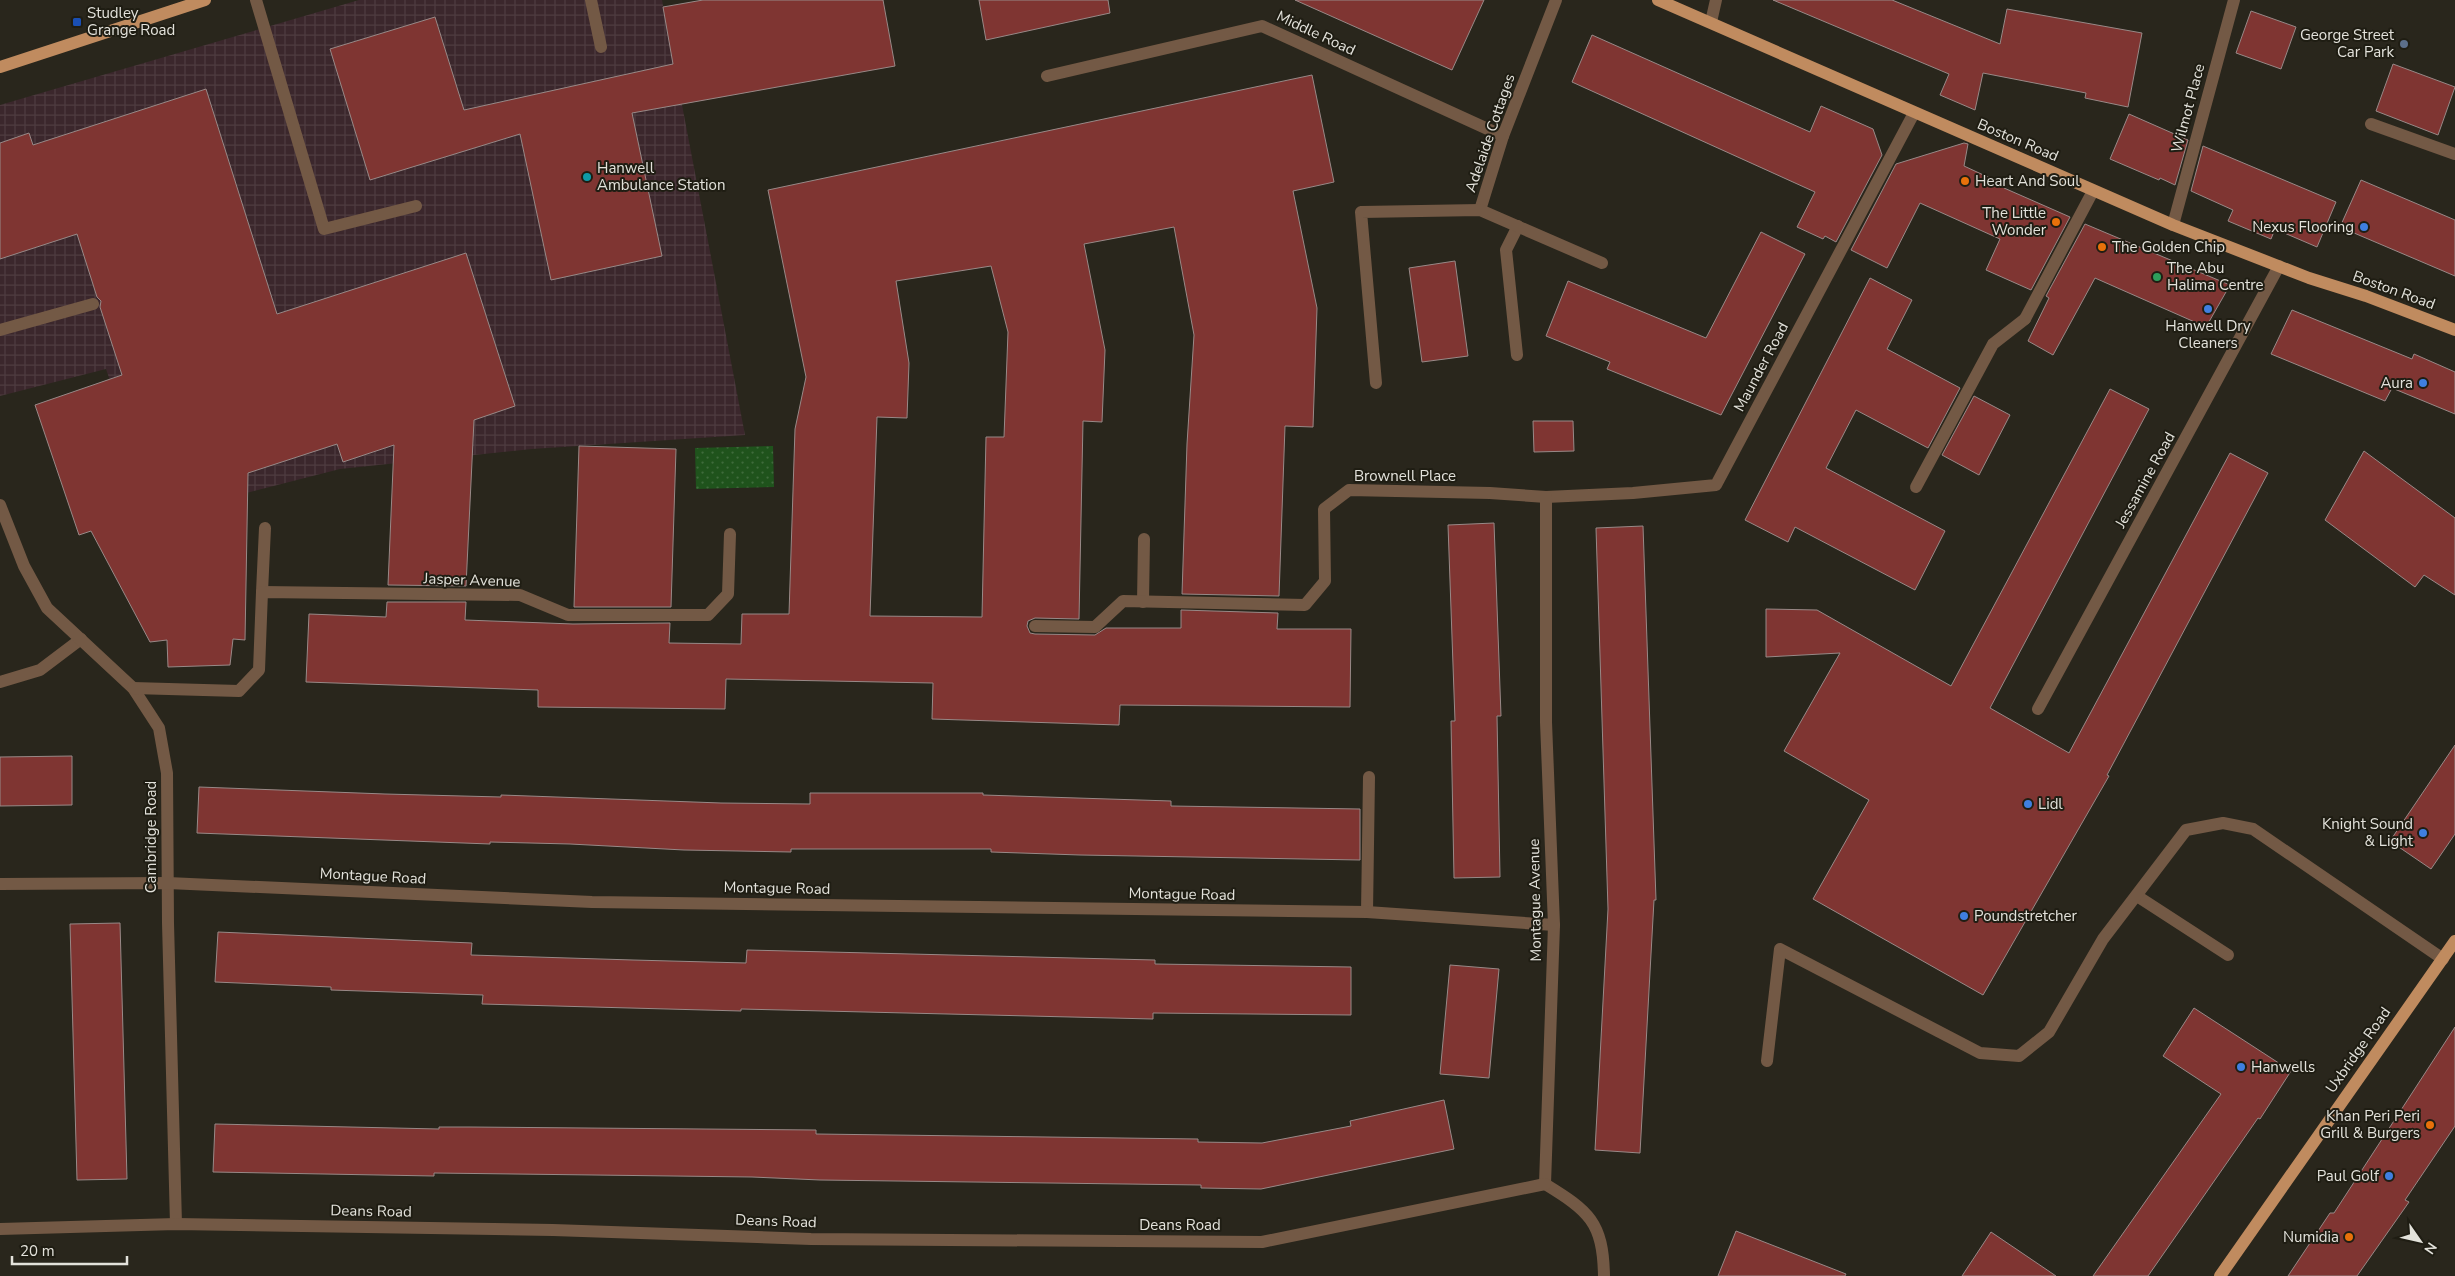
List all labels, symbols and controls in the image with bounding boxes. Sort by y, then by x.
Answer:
place label: Studley Grange Road [87,3,175,40]
street label: Middle Road [1273,6,1359,60]
marker: Studley Grange Road [71,16,83,28]
place label: George Street Car Park [2300,25,2395,62]
marker: George Street Car Park [2398,38,2410,50]
street label: Wilmot Place [2167,61,2209,155]
street label: Adelaide Cottages [1460,71,1520,195]
street label: Boston Road [1974,114,2062,166]
place label: Hanwell Ambulance Station [597,158,725,195]
marker: Hanwell Ambulance Station [581,171,593,183]
place label: Heart And Soul [1975,171,2080,191]
marker: Heart And Soul [1959,175,1971,187]
place label: The Little Wonder [1982,203,2047,240]
marker: The Little Wonder [2050,216,2062,228]
place label: Nexus Flooring [2252,217,2354,237]
marker: Nexus Flooring [2358,221,2370,233]
place label: The Golden Chip [2112,237,2225,257]
marker: The Golden Chip [2096,241,2108,253]
place label: The Abu Halima Centre [2167,258,2264,295]
street label: Boston Road [2350,266,2438,314]
marker: The Abu Halima Centre [2151,271,2163,283]
marker: Hanwell Dry Cleaners [2202,303,2214,315]
place label: Hanwell Dry Cleaners [2165,316,2251,353]
street label: Maunder Road [1729,319,1793,415]
place label: Aura [2380,373,2413,393]
marker: Aura [2417,377,2429,389]
street label: Jessamine Road [2110,428,2180,532]
street label: Brownell Place [1354,466,1456,486]
street label: Jasper Avenue [422,568,521,592]
street label: Cambridge Road [141,781,161,893]
place label: Lidl [2038,794,2063,814]
marker: Lidl [2022,798,2034,810]
place label: Knight Sound & Light [2322,814,2414,851]
marker: Knight Sound & Light [2417,827,2429,839]
street label: Montague Avenue [1524,838,1546,962]
street label: Montague Road [319,863,427,889]
street label: Montague Road [723,877,831,899]
street label: Montague Road [1128,883,1236,905]
place label: Poundstretcher [1974,906,2077,926]
marker: Poundstretcher [1958,910,1970,922]
street label: Uxbridge Road [2321,1003,2395,1097]
place label: Hanwells [2251,1057,2315,1077]
marker: Hanwells [2235,1061,2247,1073]
place label: Khan Peri Peri Grill & Burgers [2320,1106,2420,1143]
marker: Khan Peri Peri Grill & Burgers [2424,1119,2436,1131]
place label: Paul Golf [2317,1166,2380,1186]
marker: Paul Golf [2383,1170,2395,1182]
street label: Deans Road [330,1200,412,1222]
street label: Deans Road [735,1210,817,1232]
street label: Deans Road [1139,1215,1221,1235]
north arrow [2395,1216,2445,1266]
place label: Numidia [2283,1227,2339,1247]
marker: Numidia [2343,1231,2355,1243]
scale bar [12,1234,128,1266]
text: N [2420,1238,2441,1258]
text: 20 m [20,1241,55,1261]

